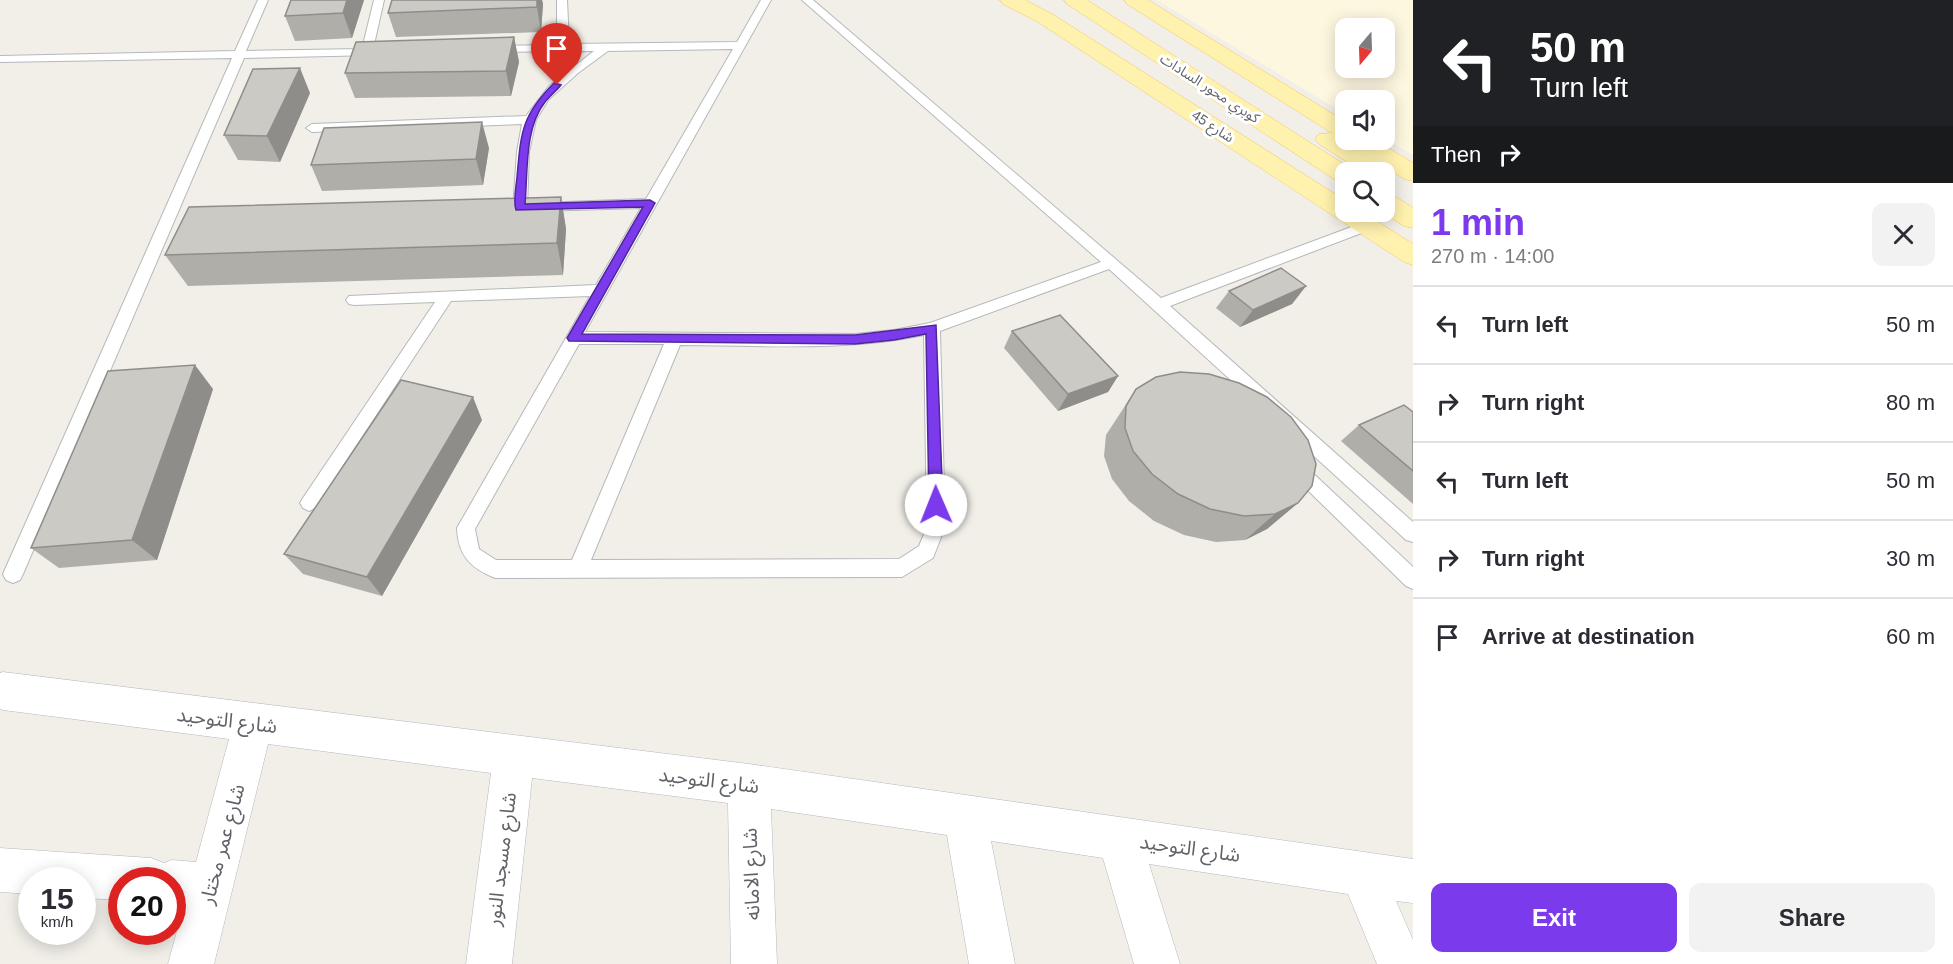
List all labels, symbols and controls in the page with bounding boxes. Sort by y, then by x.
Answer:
north arrow [1335,18,1395,78]
map controls [1335,18,1395,222]
pin [531,23,582,85]
icon: left [1431,24,1509,102]
text: 50 m [1530,24,1626,71]
icon: arrive [540,32,573,65]
street label: كوبري محور السادات [1156,50,1263,129]
text: Turn left [1530,73,1628,103]
button: sound [1335,90,1395,150]
street label: شارع 45 [1187,107,1237,148]
icon: right [1493,138,1526,171]
text: Then [1431,142,1481,167]
button: search [1335,162,1395,222]
text: 1 min [1431,202,1525,243]
button: close [1872,203,1935,266]
text: 270 m · 14:00 [1431,245,1554,267]
icon: left [1431,309,1464,342]
text: Turn left [1482,312,1568,337]
text: 50 m [1886,312,1935,337]
icon: right [1431,387,1464,420]
text: Turn right [1482,390,1584,415]
text: 80 m [1886,390,1935,415]
icon: left [1431,465,1464,498]
text: Turn left [1482,468,1568,493]
text: 50 m [1886,468,1935,493]
position arrow [904,473,968,537]
icon: right [1431,543,1464,576]
text: Turn right [1482,546,1584,571]
text: 30 m [1886,546,1935,571]
icon: arrive [1431,621,1464,654]
text: Arrive at destination [1482,624,1695,649]
text: 60 m [1886,624,1935,649]
street label: شارع التوحيد [175,703,279,741]
street label: شارع التوحيد [657,763,761,801]
street label: شارع عمر مختار [195,782,252,908]
street label: شارع مسجد النور [482,791,524,929]
street label: شارع الامانه [738,827,768,921]
street label: شارع التوحيد [1138,830,1242,870]
speed limit sign: 20 [108,867,186,945]
text: 15 [40,882,74,915]
button: Exit [1431,883,1677,952]
button: Share [1689,883,1935,952]
text: km/h [41,913,73,930]

